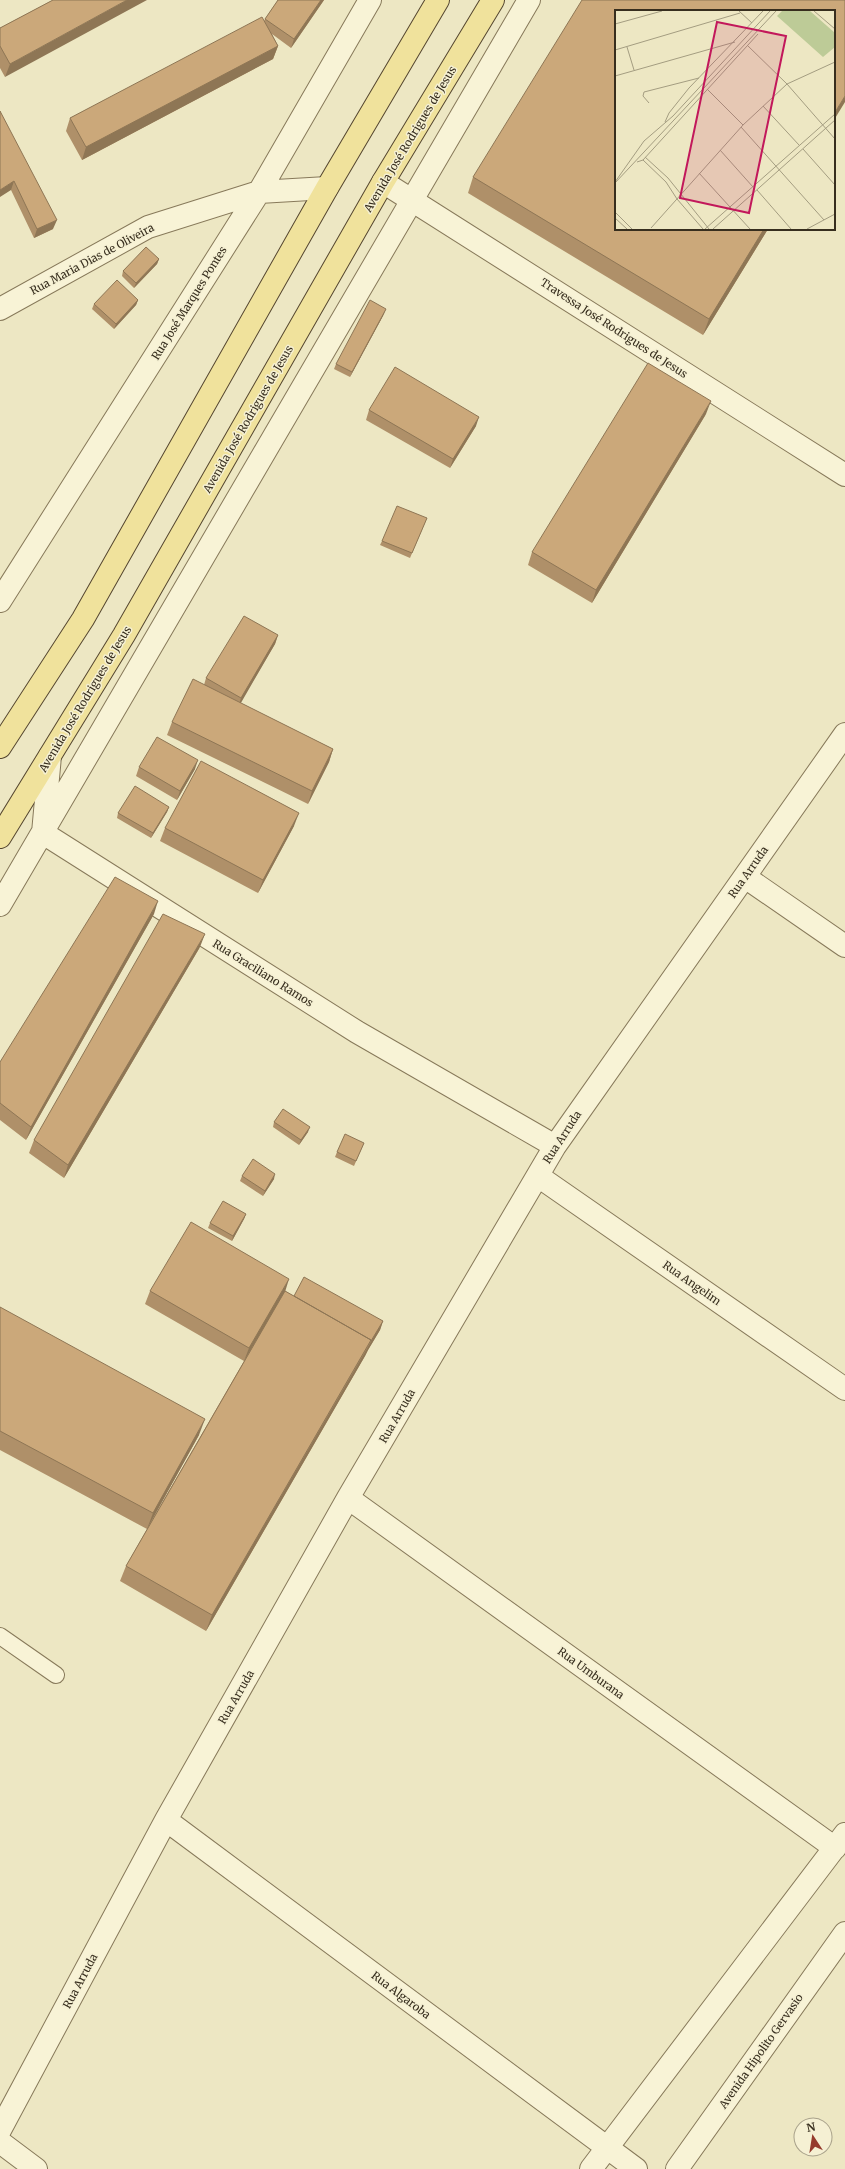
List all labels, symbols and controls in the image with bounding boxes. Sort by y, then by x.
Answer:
inset map [615,10,835,230]
street label: Avenida José Rodrigues de Jesus [360,63,459,215]
street label: Rua Maria Dias de Oliveira [28,220,156,298]
street label: Rua José Marques Pontes [148,244,230,362]
street label: Travessa José Rodrigues de Jesus [538,275,690,381]
street label: Avenida José Rodrigues de Jesus [199,343,296,496]
street label: Avenida José Rodrigues de Jesus [35,623,134,775]
street label: Rua Arruda [725,843,771,901]
street label: Rua Graciliano Ramos [210,936,316,1010]
street label: Rua Arruda [540,1108,584,1166]
street label: Rua Angelim [660,1258,724,1308]
street label: Rua Arruda [376,1386,418,1446]
street label: Rua Umburana [555,1644,627,1702]
street label: Rua Arruda [215,1667,257,1727]
street label: Rua Arruda [60,1951,100,2011]
street label: Rua Algaroba [369,1968,433,2022]
street label: Avenida Hipolito Gervasio [715,1990,806,2112]
north arrow [793,2117,833,2157]
text: N [805,2119,817,2135]

